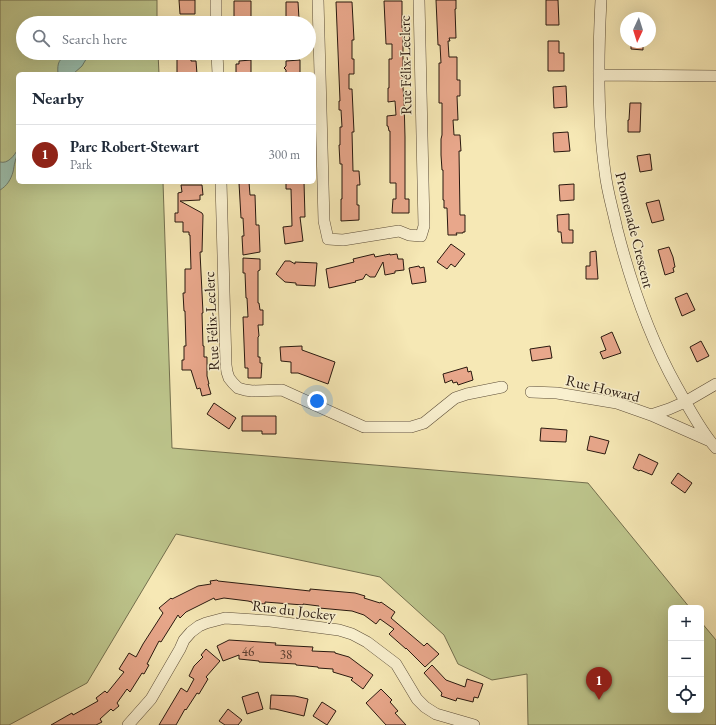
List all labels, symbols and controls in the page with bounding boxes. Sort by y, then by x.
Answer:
north arrow [620,12,656,48]
street label: Rue Félix-Leclerc [395,15,415,115]
search box [16,16,316,60]
icon: search [30,27,52,49]
text: Search here [62,29,127,48]
text: Nearby [32,87,84,109]
text: Parc Robert-Stewart [70,137,199,156]
text: 1 [42,146,48,163]
text: 300 m [269,146,300,163]
text: Park [70,156,92,173]
street label: Promenade Crescent [611,170,659,290]
street label: Rue Félix-Leclerc [199,271,223,371]
street label: Rue Howard [564,370,642,406]
your location [307,391,327,411]
street label: Rue du Jockey [251,595,337,625]
map controls [668,605,704,713]
button: + [668,605,704,641]
button: − [668,641,704,677]
house number: 46 [242,643,254,660]
house number: 38 [280,646,292,663]
pin: 1 [586,667,612,700]
button: locate [668,677,704,713]

